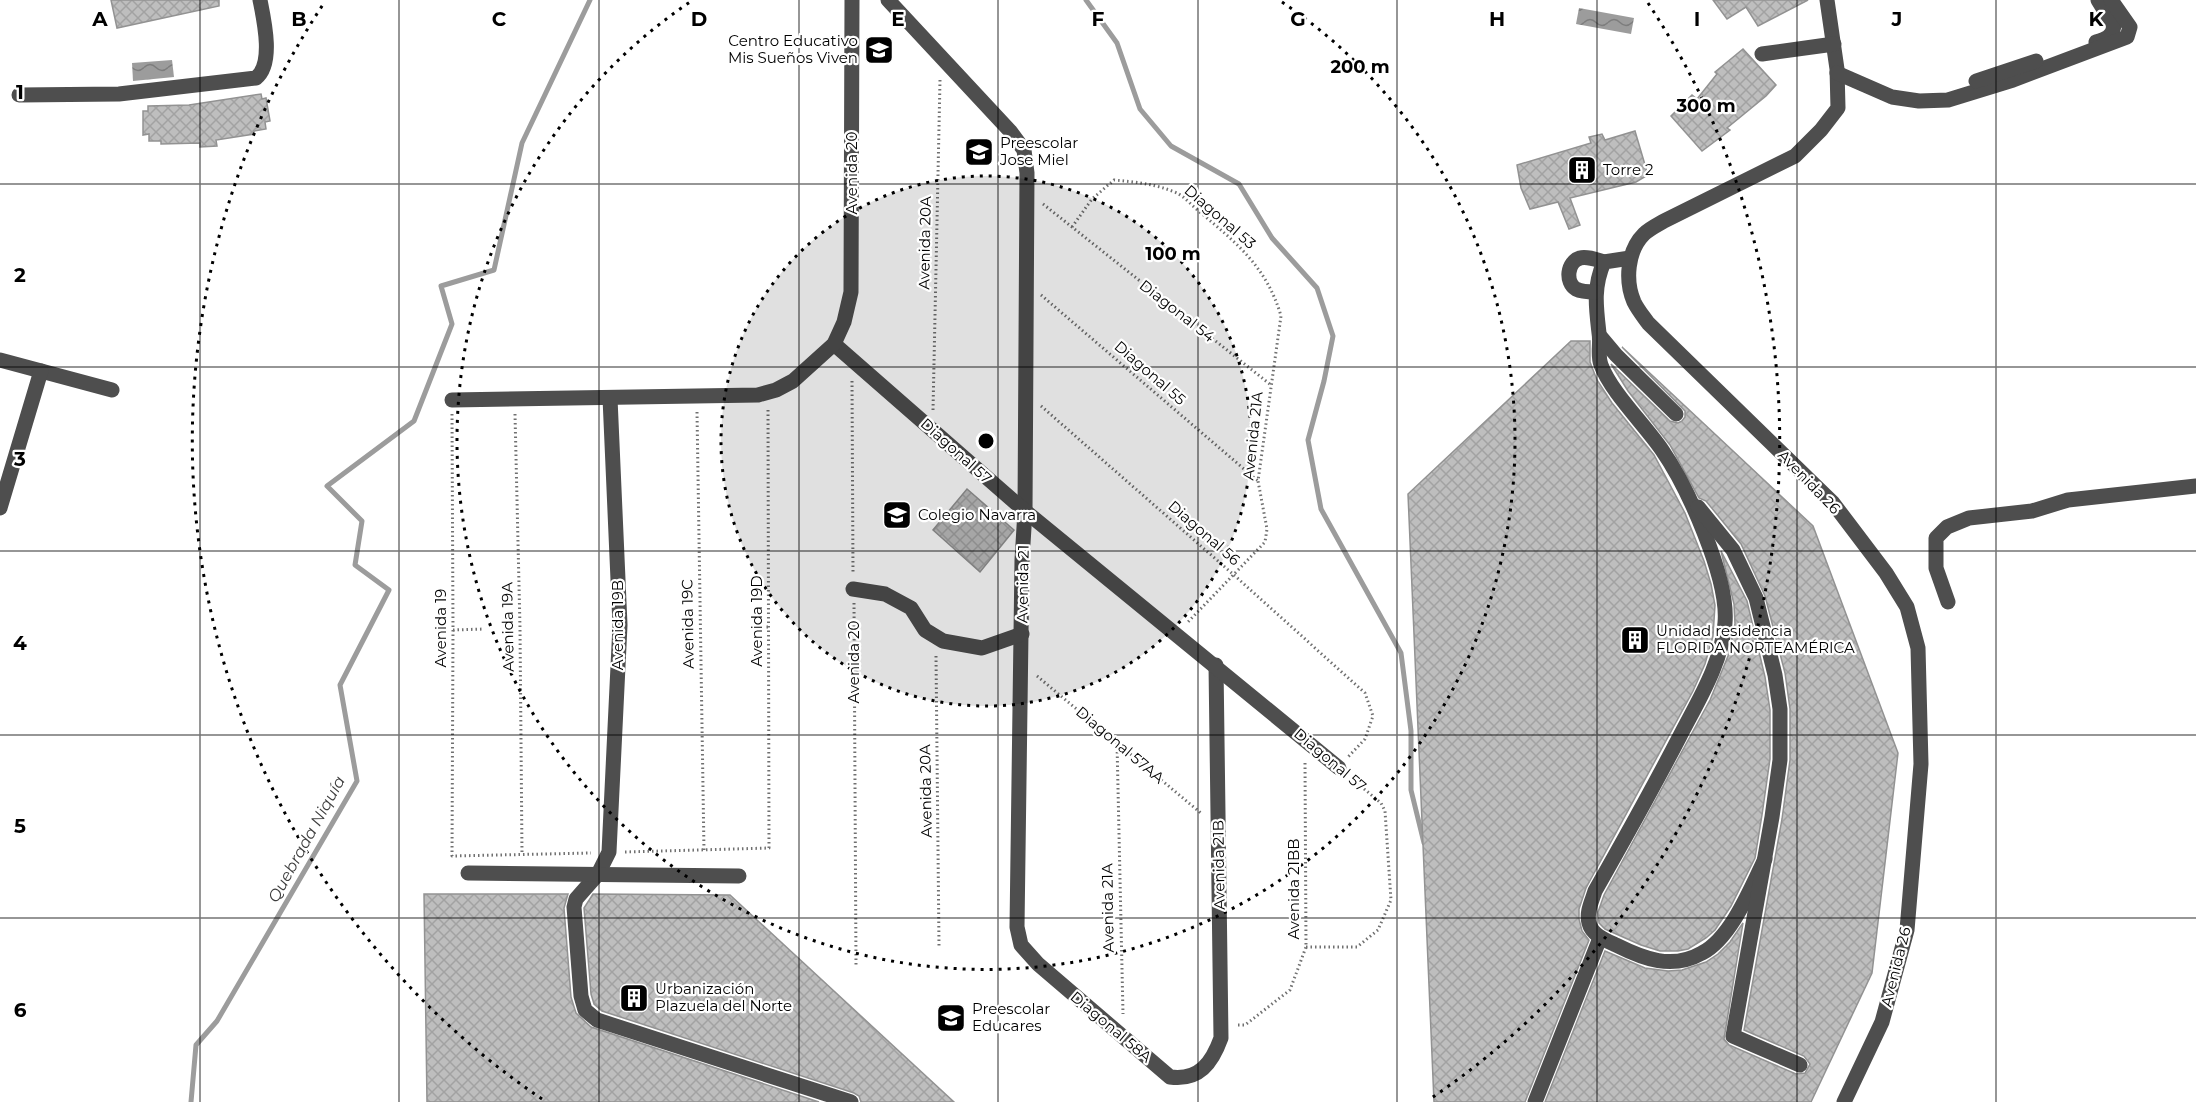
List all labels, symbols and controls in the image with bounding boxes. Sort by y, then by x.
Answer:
text: A [91,7,108,31]
text: B [291,7,307,31]
text: C [492,7,507,31]
text: D [691,7,707,31]
text: E [891,7,905,31]
text: F [1092,7,1105,31]
text: G [1290,7,1306,31]
text: H [1489,7,1505,31]
text: I [1694,7,1700,31]
text: J [1891,7,1902,31]
text: K [2089,7,2105,31]
place label: Centro Educativo Mis Sueños Viven [728,31,858,67]
school or university icon: Centro Educativo Mis Sueños Viven [863,34,895,66]
text: 200 m [1330,56,1390,78]
text: 1 [16,80,24,104]
text: 300 m [1675,95,1736,117]
street label: Avenida 20 [842,131,861,214]
place label: Preescolar Jose Miel [999,133,1078,169]
school or university icon: Preescolar Jose Miel [963,136,995,168]
building icon: Torre 2 [1566,154,1598,186]
place label: Torre 2 [1603,160,1653,179]
street label: Diagonal 53 [1181,180,1260,253]
street label: Avenida 20A [914,196,935,290]
text: 100 m [1145,243,1201,265]
text: 2 [14,263,26,287]
street label: Diagonal 54 [1136,275,1219,346]
street label: Diagonal 55 [1111,336,1190,409]
street label: Avenida 21A [1238,390,1267,481]
street label: Diagonal 57 [917,414,996,488]
centre of rings [976,431,996,451]
street label: Avenida 26 [1774,446,1845,518]
text: 3 [13,447,26,471]
street label: Diagonal 56 [1164,496,1244,569]
school or university icon: Colegio Navarra [881,499,913,531]
place label: Colegio Navarra [918,505,1036,524]
street label: Avenida 21 [1012,545,1033,623]
street label: Avenida 19D [747,575,766,667]
street label: Avenida 19C [677,579,698,669]
street label: Avenida 19B [608,580,627,670]
street label: Avenida 19A [497,582,518,672]
street label: Avenida 19 [431,588,450,668]
street label: Avenida 20 [844,620,863,703]
place label: Unidad residencia FLORIDA NORTEAMÉRICA [1656,621,1855,657]
building icon: Unidad residencia FLORIDA NORTEAMÉRICA [1619,624,1651,656]
text: 4 [13,631,27,655]
street label: Diagonal 57AA [1072,702,1169,787]
street label: Diagonal 57 [1290,724,1371,796]
street label: Avenida 20A [915,744,936,838]
water label: Quebrada Niquía [264,773,349,906]
text: 5 [14,814,26,838]
street label: Avenida 21B [1208,820,1229,910]
street label: Avenida 21BB [1284,838,1303,940]
street label: Avenida 21A [1097,863,1118,953]
street label: Avenida 26 [1876,925,1915,1009]
place label: Urbanización Plazuela del Norte [655,979,792,1015]
building icon: Urbanización Plazuela del Norte [618,982,650,1014]
street label: Diagonal 58A [1067,987,1156,1066]
text: 6 [14,998,27,1022]
place label: Preescolar Educares [972,999,1050,1035]
school or university icon: Preescolar Educares [935,1002,967,1034]

